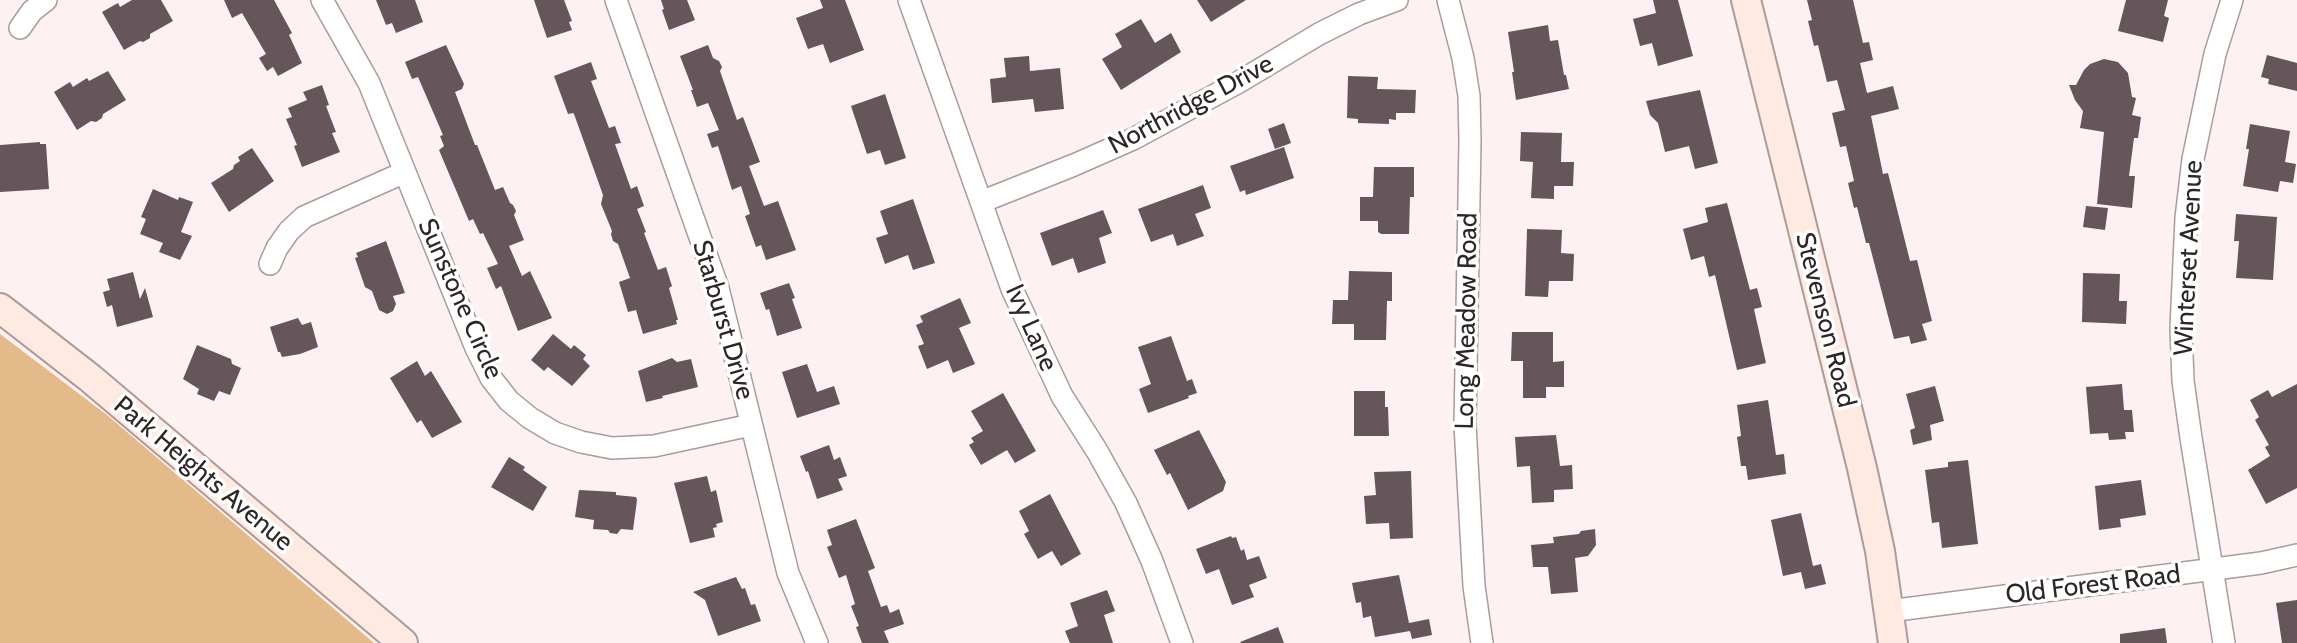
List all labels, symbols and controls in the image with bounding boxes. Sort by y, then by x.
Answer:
street label: Northridge Drive [1103,49,1279,161]
street label: Winterset Avenue [2168,160,2210,356]
street label: Long Meadow Road [1450,212,1484,430]
street label: Sunstone Circle [411,214,509,384]
street label: Stevenson Road [1788,229,1862,411]
street label: Starburst Drive [685,237,761,403]
street label: Ivy Lane [998,280,1064,376]
street label: Park Heights Avenue [107,390,299,558]
street label: Old Forest Road [2004,559,2182,611]

